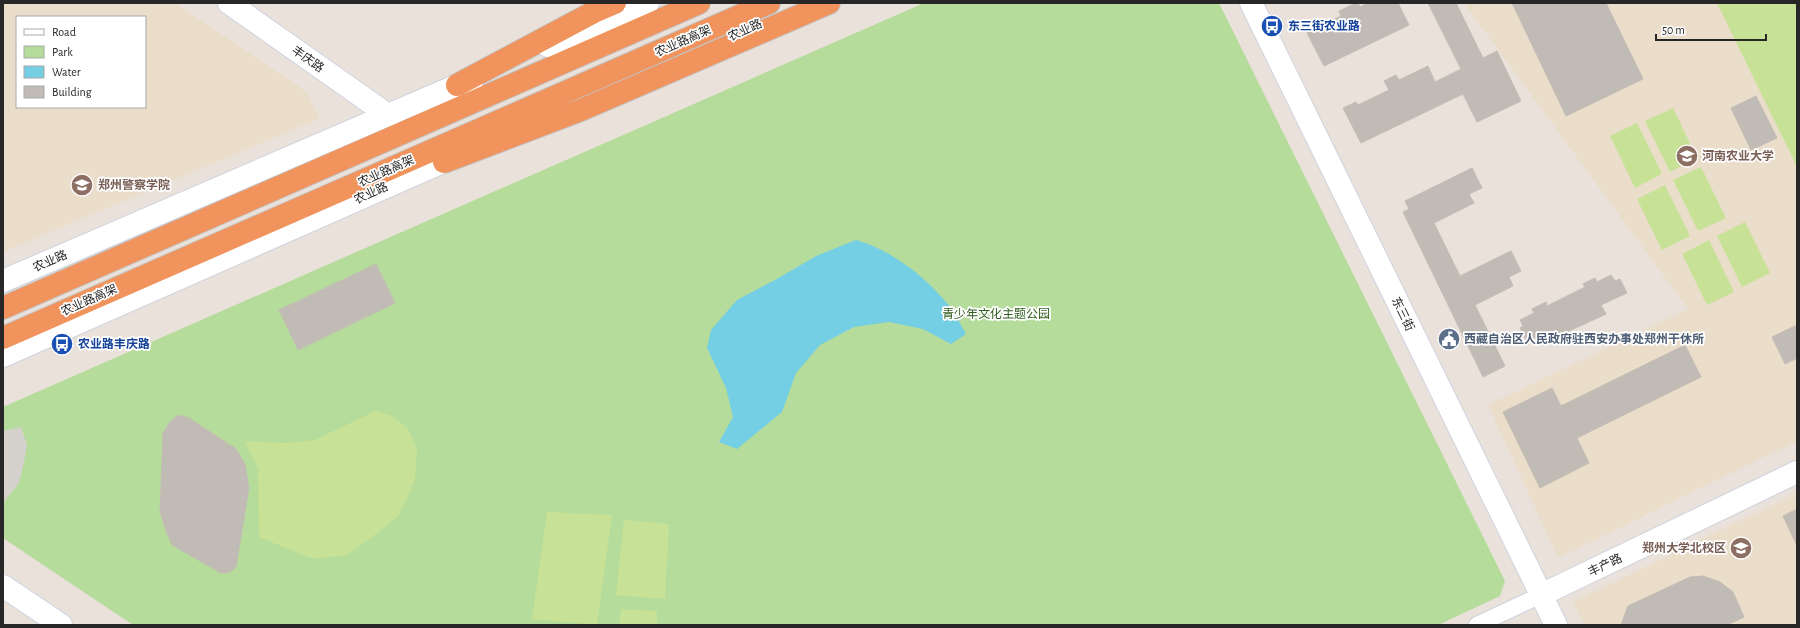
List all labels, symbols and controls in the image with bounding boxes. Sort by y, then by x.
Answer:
bus stop icon: 东三街农业路 [1259,13,1285,39]
legend [16,16,146,108]
street label: 农业路 [726,16,764,43]
scale bar [1656,16,1766,42]
place label: 东三街农业路 [1288,19,1360,32]
street label: 农业路高架 [653,22,713,59]
text: 50 m [1662,24,1685,36]
text: Road [52,26,76,38]
street label: 丰庆路 [290,43,327,74]
text: Park [52,46,73,58]
text: Water [52,66,81,78]
text: Building [52,86,92,98]
school or university icon: 河南农业大学 [1674,143,1700,169]
place label: 河南农业大学 [1702,149,1774,162]
street label: 农业路高架 [356,152,416,189]
school or university icon: 郑州警察学院 [69,172,95,198]
place label: 郑州警察学院 [98,178,170,191]
street label: 农业路 [352,179,390,206]
street label: 农业路 [31,248,69,274]
street label: 农业路高架 [59,281,119,318]
street label: 东三街 [1390,295,1417,333]
park label: 青少年文化主题公园 [942,307,1050,320]
public building icon: 西藏自治区人民政府驻西安办事处郑州干休所 [1436,326,1462,352]
bus stop icon: 农业路丰庆路 [49,331,75,357]
place label: 西藏自治区人民政府驻西安办事处郑州干休所 [1464,332,1704,345]
place label: 农业路丰庆路 [78,337,150,350]
school or university icon: 郑州大学北校区 [1728,535,1754,561]
place label: 郑州大学北校区 [1642,541,1726,554]
street label: 丰产路 [1586,551,1624,578]

